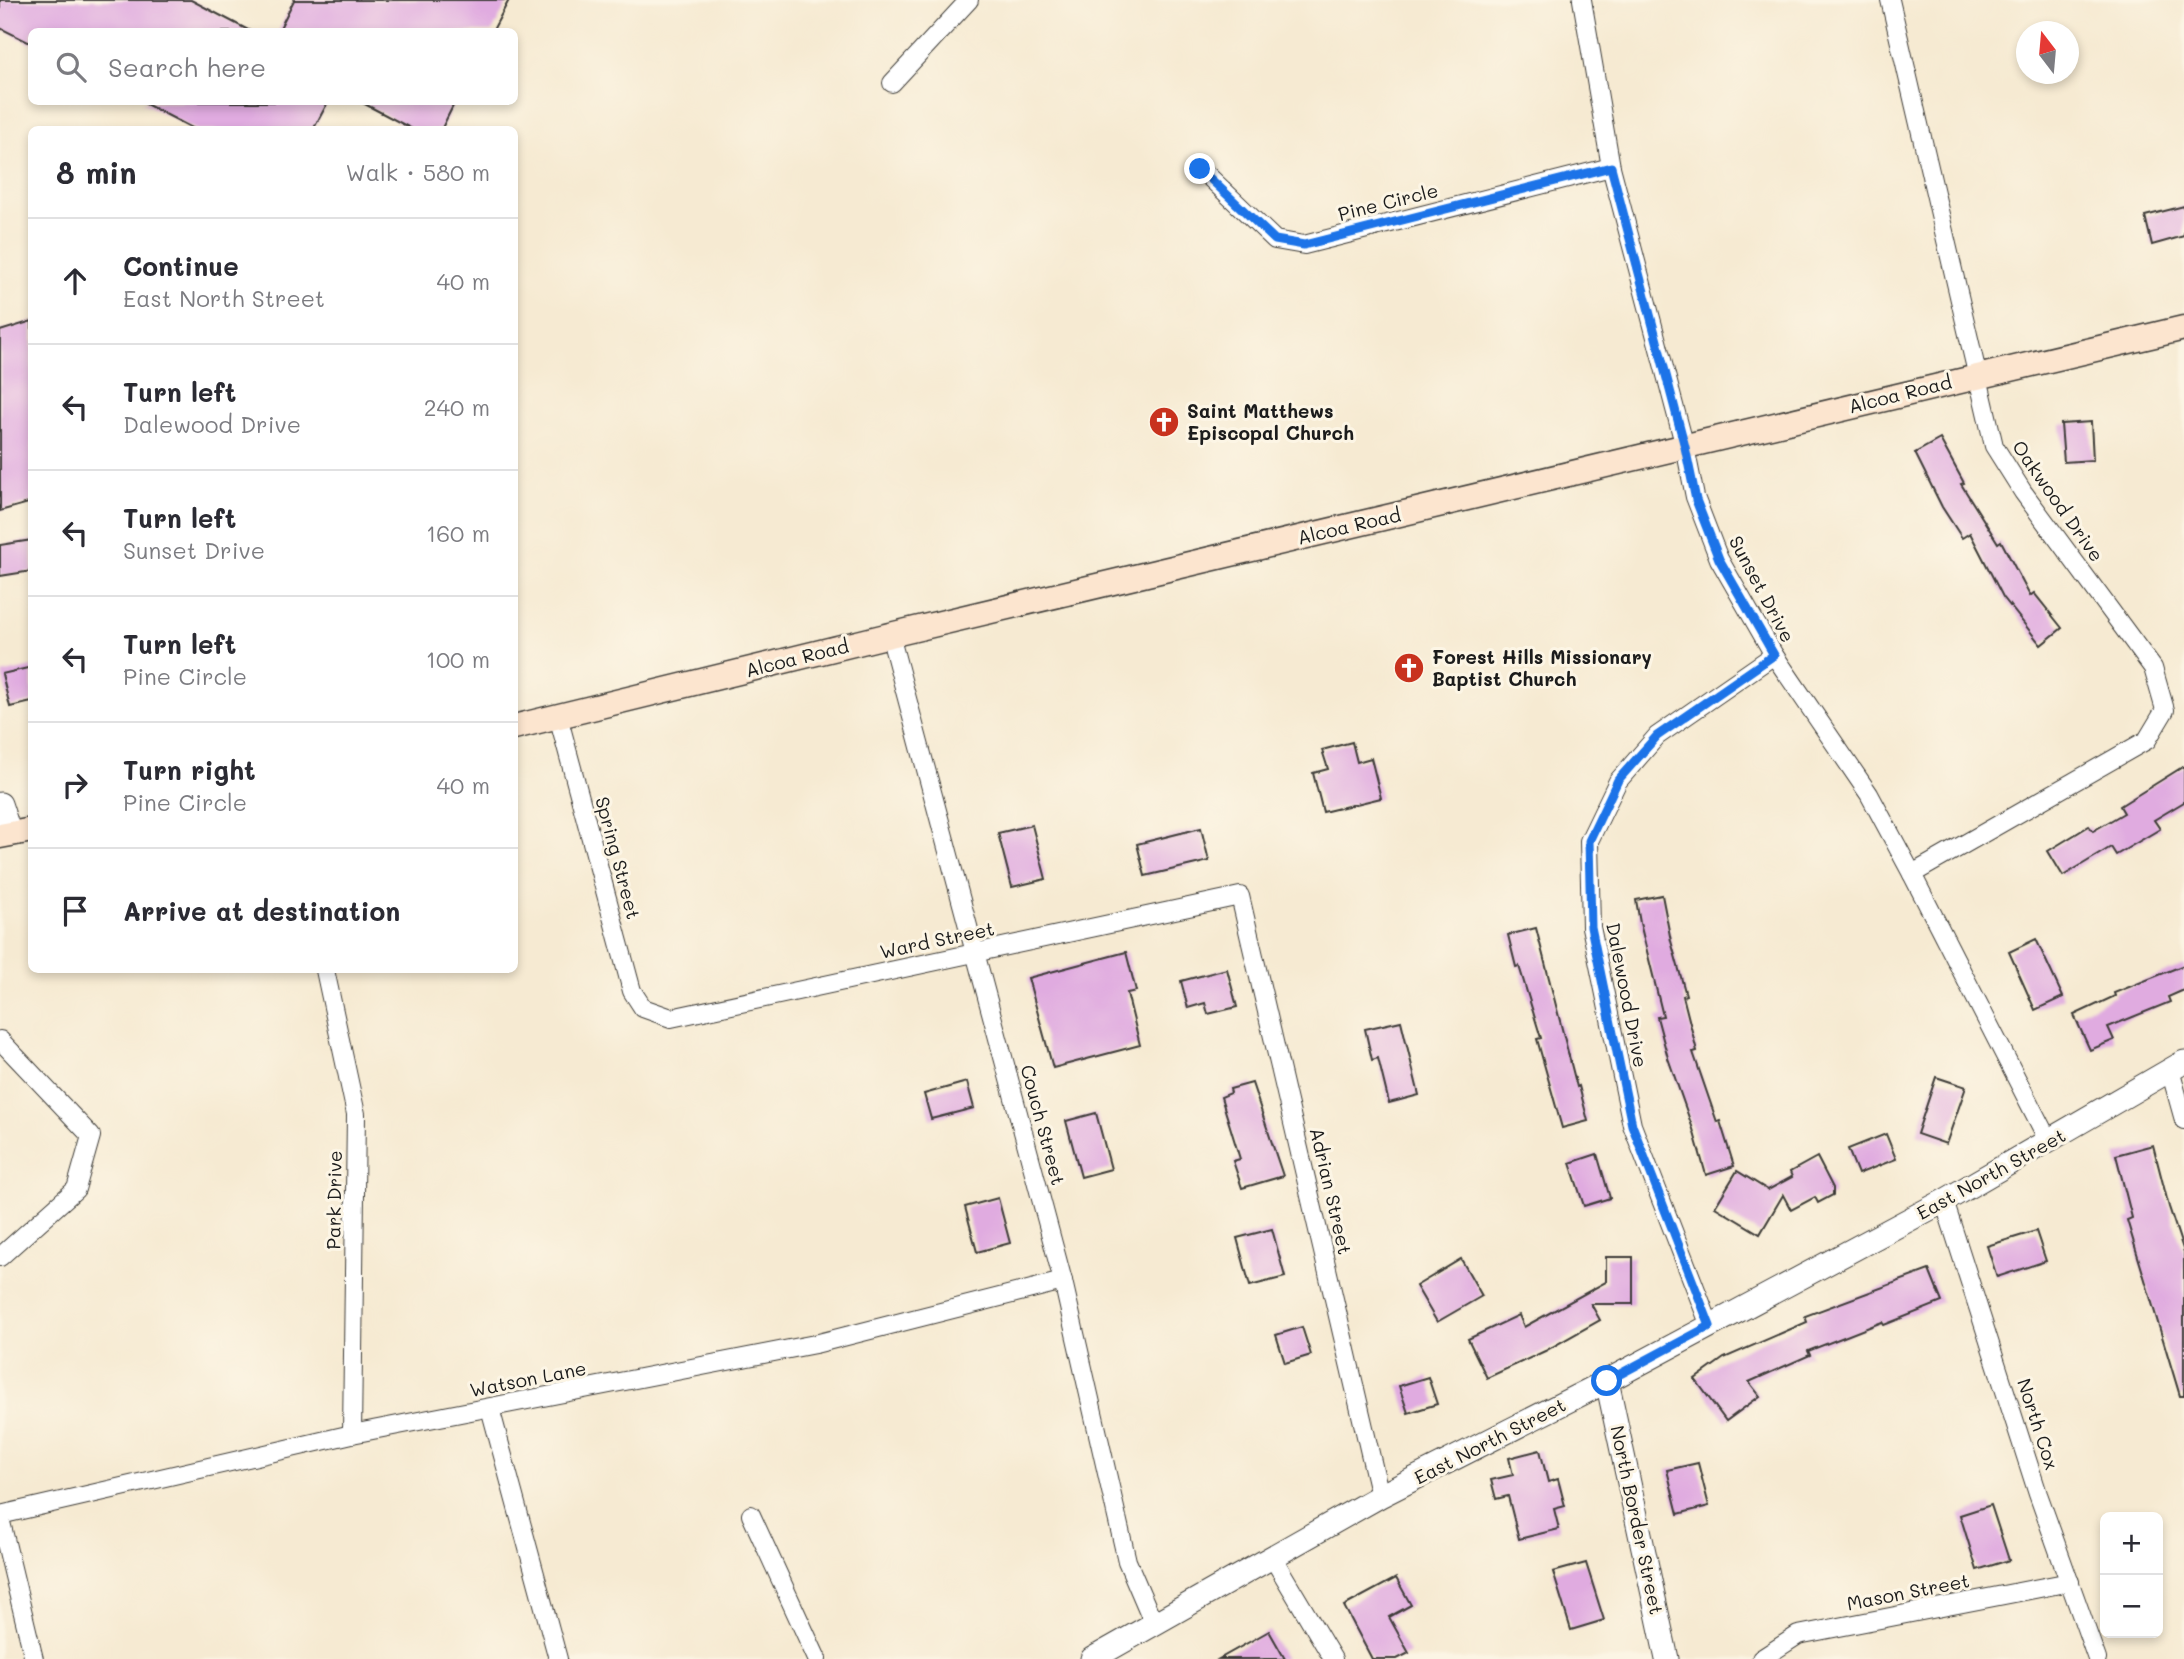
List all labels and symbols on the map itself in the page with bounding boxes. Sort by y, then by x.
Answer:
north arrow [2016,21,2079,84]
route end [1184,153,1215,184]
street label: Pine Circle [1335,177,1441,226]
street label: Alcoa Road [1846,369,1954,418]
place label: Saint Matthews Episcopal Church [1187,398,1354,445]
church icon: Saint Matthews Episcopal Church [1147,405,1181,439]
street label: Oakwood Drive [2007,435,2110,566]
street label: Alcoa Road [1295,501,1403,550]
street label: Sunset Drive [1724,531,1801,646]
street label: Alcoa Road [743,633,851,682]
place label: Forest Hills Missionary Baptist Church [1432,644,1652,691]
church icon: Forest Hills Missionary Baptist Church [1392,651,1426,685]
street label: Spring Street [590,794,647,922]
street label: Ward Street [877,915,997,964]
street label: Dalewood Drive [1601,920,1654,1069]
street label: Couch Street [1015,1062,1072,1188]
street label: East North Street [1912,1122,2070,1225]
street label: Adrian Street [1305,1125,1358,1257]
street label: Park Drive [320,1150,347,1250]
street label: Watson Lane [468,1355,588,1402]
route start [1591,1365,1622,1396]
street label: North Cox [2012,1375,2065,1473]
street label: East North Street [1410,1392,1570,1490]
street label: North Border Street [1605,1423,1670,1617]
street label: Mason Street [1844,1567,1971,1616]

